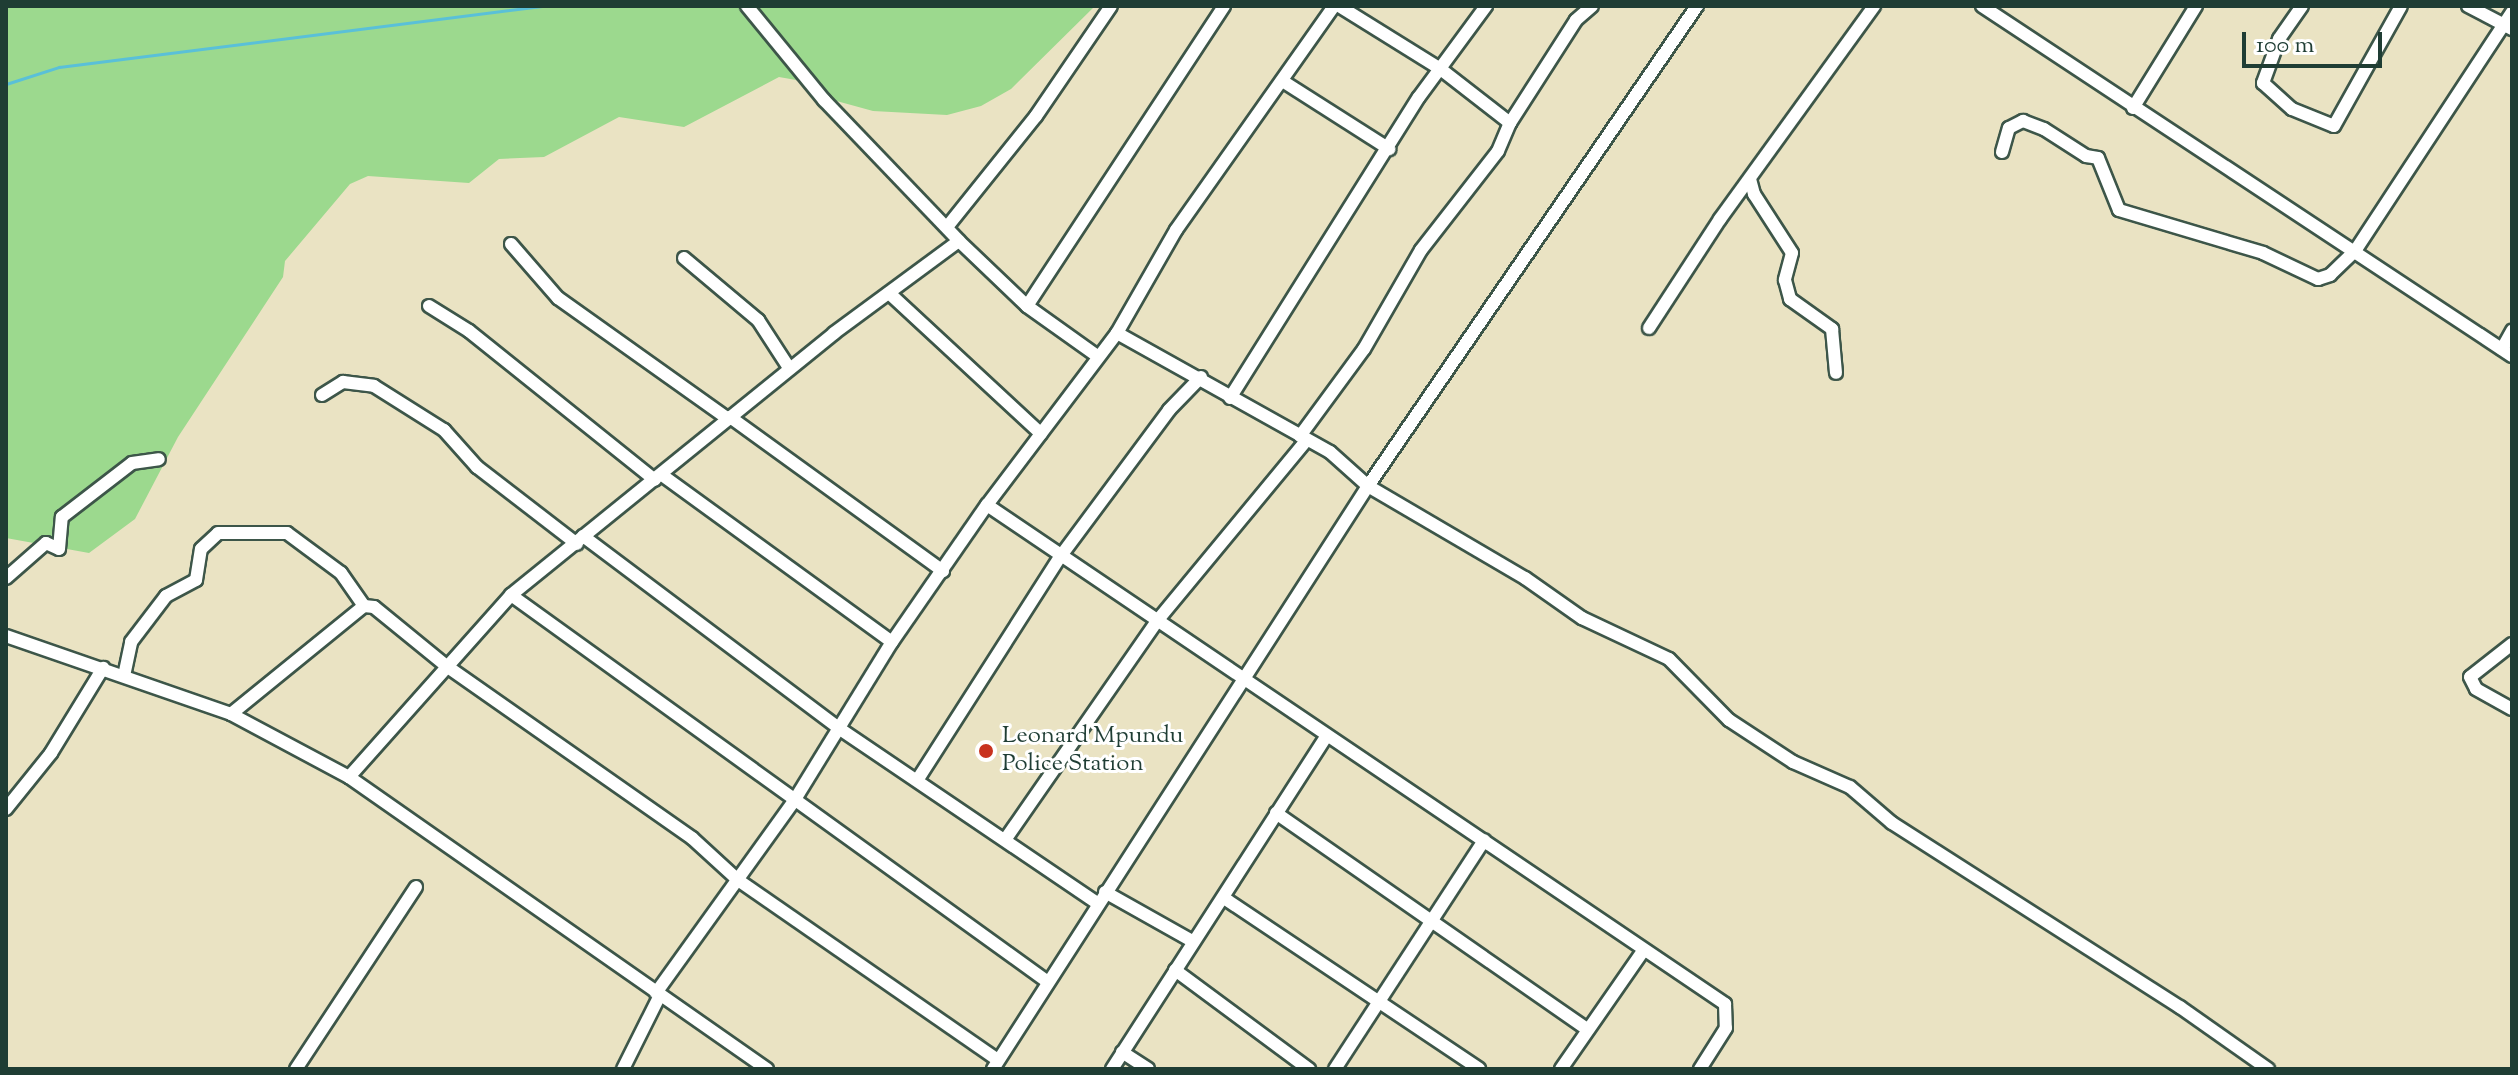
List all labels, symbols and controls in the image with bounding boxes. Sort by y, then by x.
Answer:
scale bar [2246,16,2386,66]
text: 100 m [2256,29,2314,63]
place label: Leonard Mpundu Police Station [1002,723,1183,779]
marker: Leonard Mpundu Police Station [977,742,995,760]

